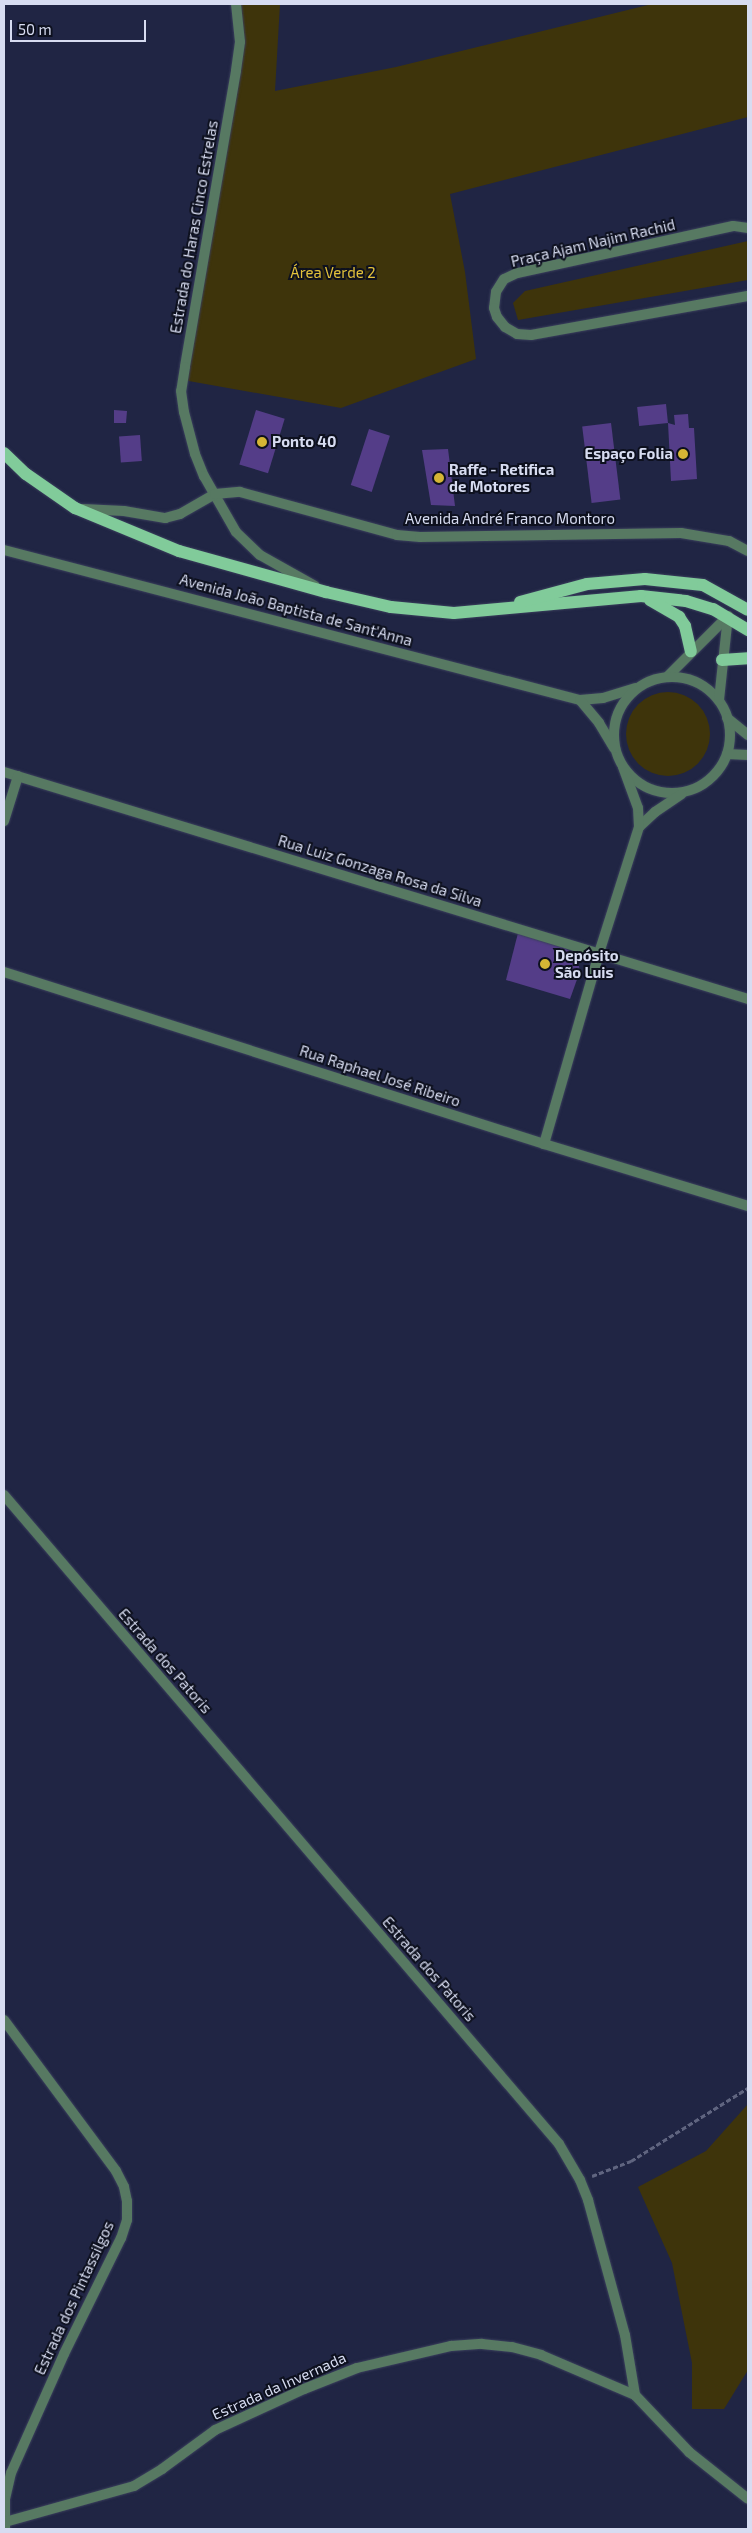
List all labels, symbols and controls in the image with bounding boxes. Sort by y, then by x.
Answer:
scale bar [12,10,149,42]
text: 50 m [18,20,52,38]
street label: Estrada do Haras Cinco Estrelas [166,119,222,335]
street label: Praça Ajam Najim Rachid [509,215,677,271]
park label: Área Verde 2 [290,264,376,282]
place label: Ponto 40 [272,433,336,451]
marker: Ponto 40 [256,436,268,448]
place label: Espaço Folia [585,445,673,463]
marker: Espaço Folia [677,448,689,460]
place label: Raffe - Retifica de Motores [449,460,554,495]
marker: Raffe - Retifica de Motores [433,472,445,484]
street label: Avenida André Franco Montoro [405,510,615,528]
street label: Avenida João Baptista de Sant'Anna [178,570,414,650]
street label: Rua Luiz Gonzaga Rosa da Silva [276,831,484,911]
place label: Depósito São Luis [555,946,619,981]
marker: Depósito São Luis [539,958,551,970]
street label: Rua Raphael José Ribeiro [297,1041,463,1111]
street label: Estrada dos Patoris [115,1605,215,1717]
street label: Estrada dos Patoris [379,1913,479,2025]
street label: Estrada dos Pintassilgos [30,2218,118,2378]
street label: Estrada da Invernada [209,2348,349,2424]

